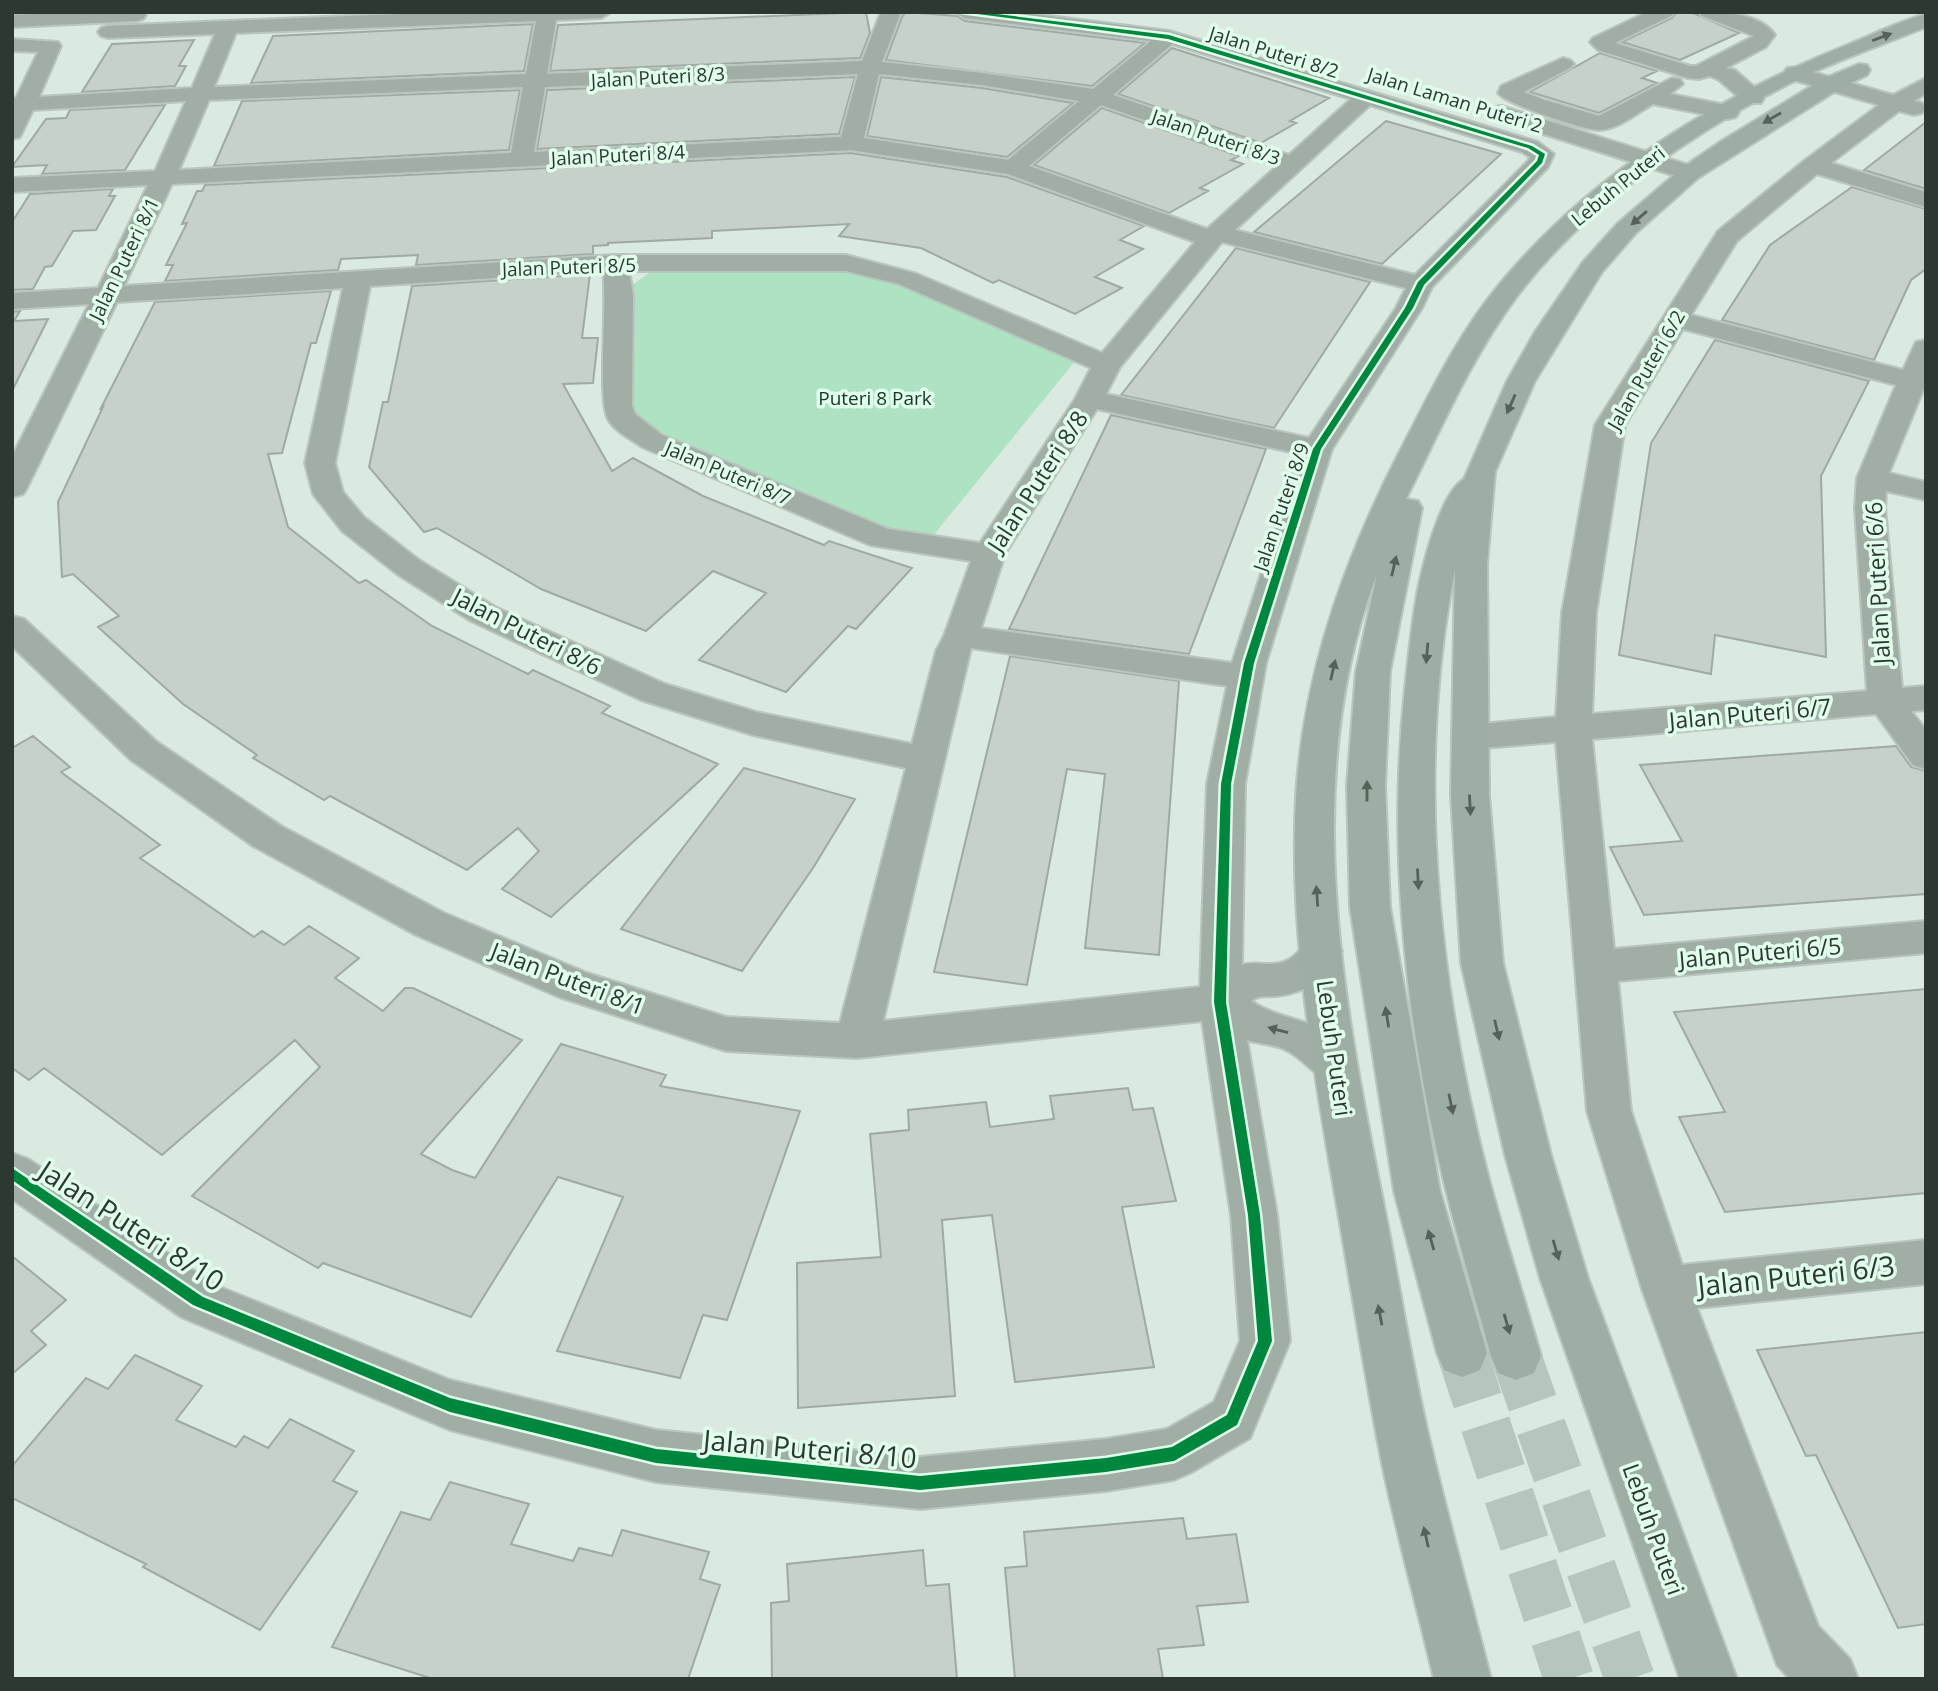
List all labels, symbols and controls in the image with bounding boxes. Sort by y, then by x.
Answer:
street label: Jalan Puteri 8/2 [1204,19,1342,84]
one-way arrow [1871,31,1892,42]
street label: Jalan Laman Puteri 2 [1362,60,1546,139]
street label: Jalan Puteri 8/3 [588,61,726,94]
street label: Jalan Puteri 8/3 [1146,102,1284,171]
one-way arrow [1763,112,1782,124]
street label: Jalan Puteri 8/4 [548,138,686,172]
street label: Lebuh Puteri [1566,140,1670,232]
street label: Jalan Puteri 8/1 [82,193,165,327]
one-way arrow [1630,210,1648,226]
street label: Jalan Puteri 8/5 [499,252,637,282]
street label: Jalan Puteri 6/2 [1600,305,1691,436]
park label: Puteri 8 Park [818,385,932,411]
one-way arrow [1505,394,1517,414]
street label: Jalan Puteri 8/8 [978,404,1095,560]
street label: Jalan Puteri 8/7 [659,434,795,511]
street label: Jalan Puteri 8/9 [1246,439,1315,577]
street label: Jalan Puteri 6/6 [1857,501,1897,667]
one-way arrow [1389,555,1400,577]
street label: Jalan Puteri 8/6 [446,579,607,682]
one-way arrow [1421,642,1432,664]
one-way arrow [1327,659,1338,681]
street label: Jalan Puteri 6/7 [1666,690,1832,736]
one-way arrow [1361,780,1373,802]
one-way arrow [1465,794,1476,816]
one-way arrow [1413,869,1424,891]
one-way arrow [1311,885,1322,907]
street label: Jalan Puteri 6/5 [1676,929,1842,975]
street label: Jalan Puteri 8/1 [484,933,650,1022]
street label: Lebuh Puteri [1310,978,1360,1118]
one-way arrow [1381,1006,1392,1028]
one-way arrow [1492,1019,1503,1041]
one-way arrow [1267,1024,1289,1035]
one-way arrow [1446,1093,1457,1115]
street label: Jalan Puteri 8/10 [29,1149,232,1299]
one-way arrow [1425,1229,1436,1251]
one-way arrow [1551,1240,1561,1261]
street label: Jalan Puteri 6/3 [1693,1246,1896,1305]
one-way arrow [1375,1304,1386,1326]
one-way arrow [1503,1314,1513,1335]
street label: Jalan Puteri 8/10 [699,1419,918,1476]
street label: Lebuh Puteri [1615,1459,1693,1599]
one-way arrow [1420,1526,1431,1548]

